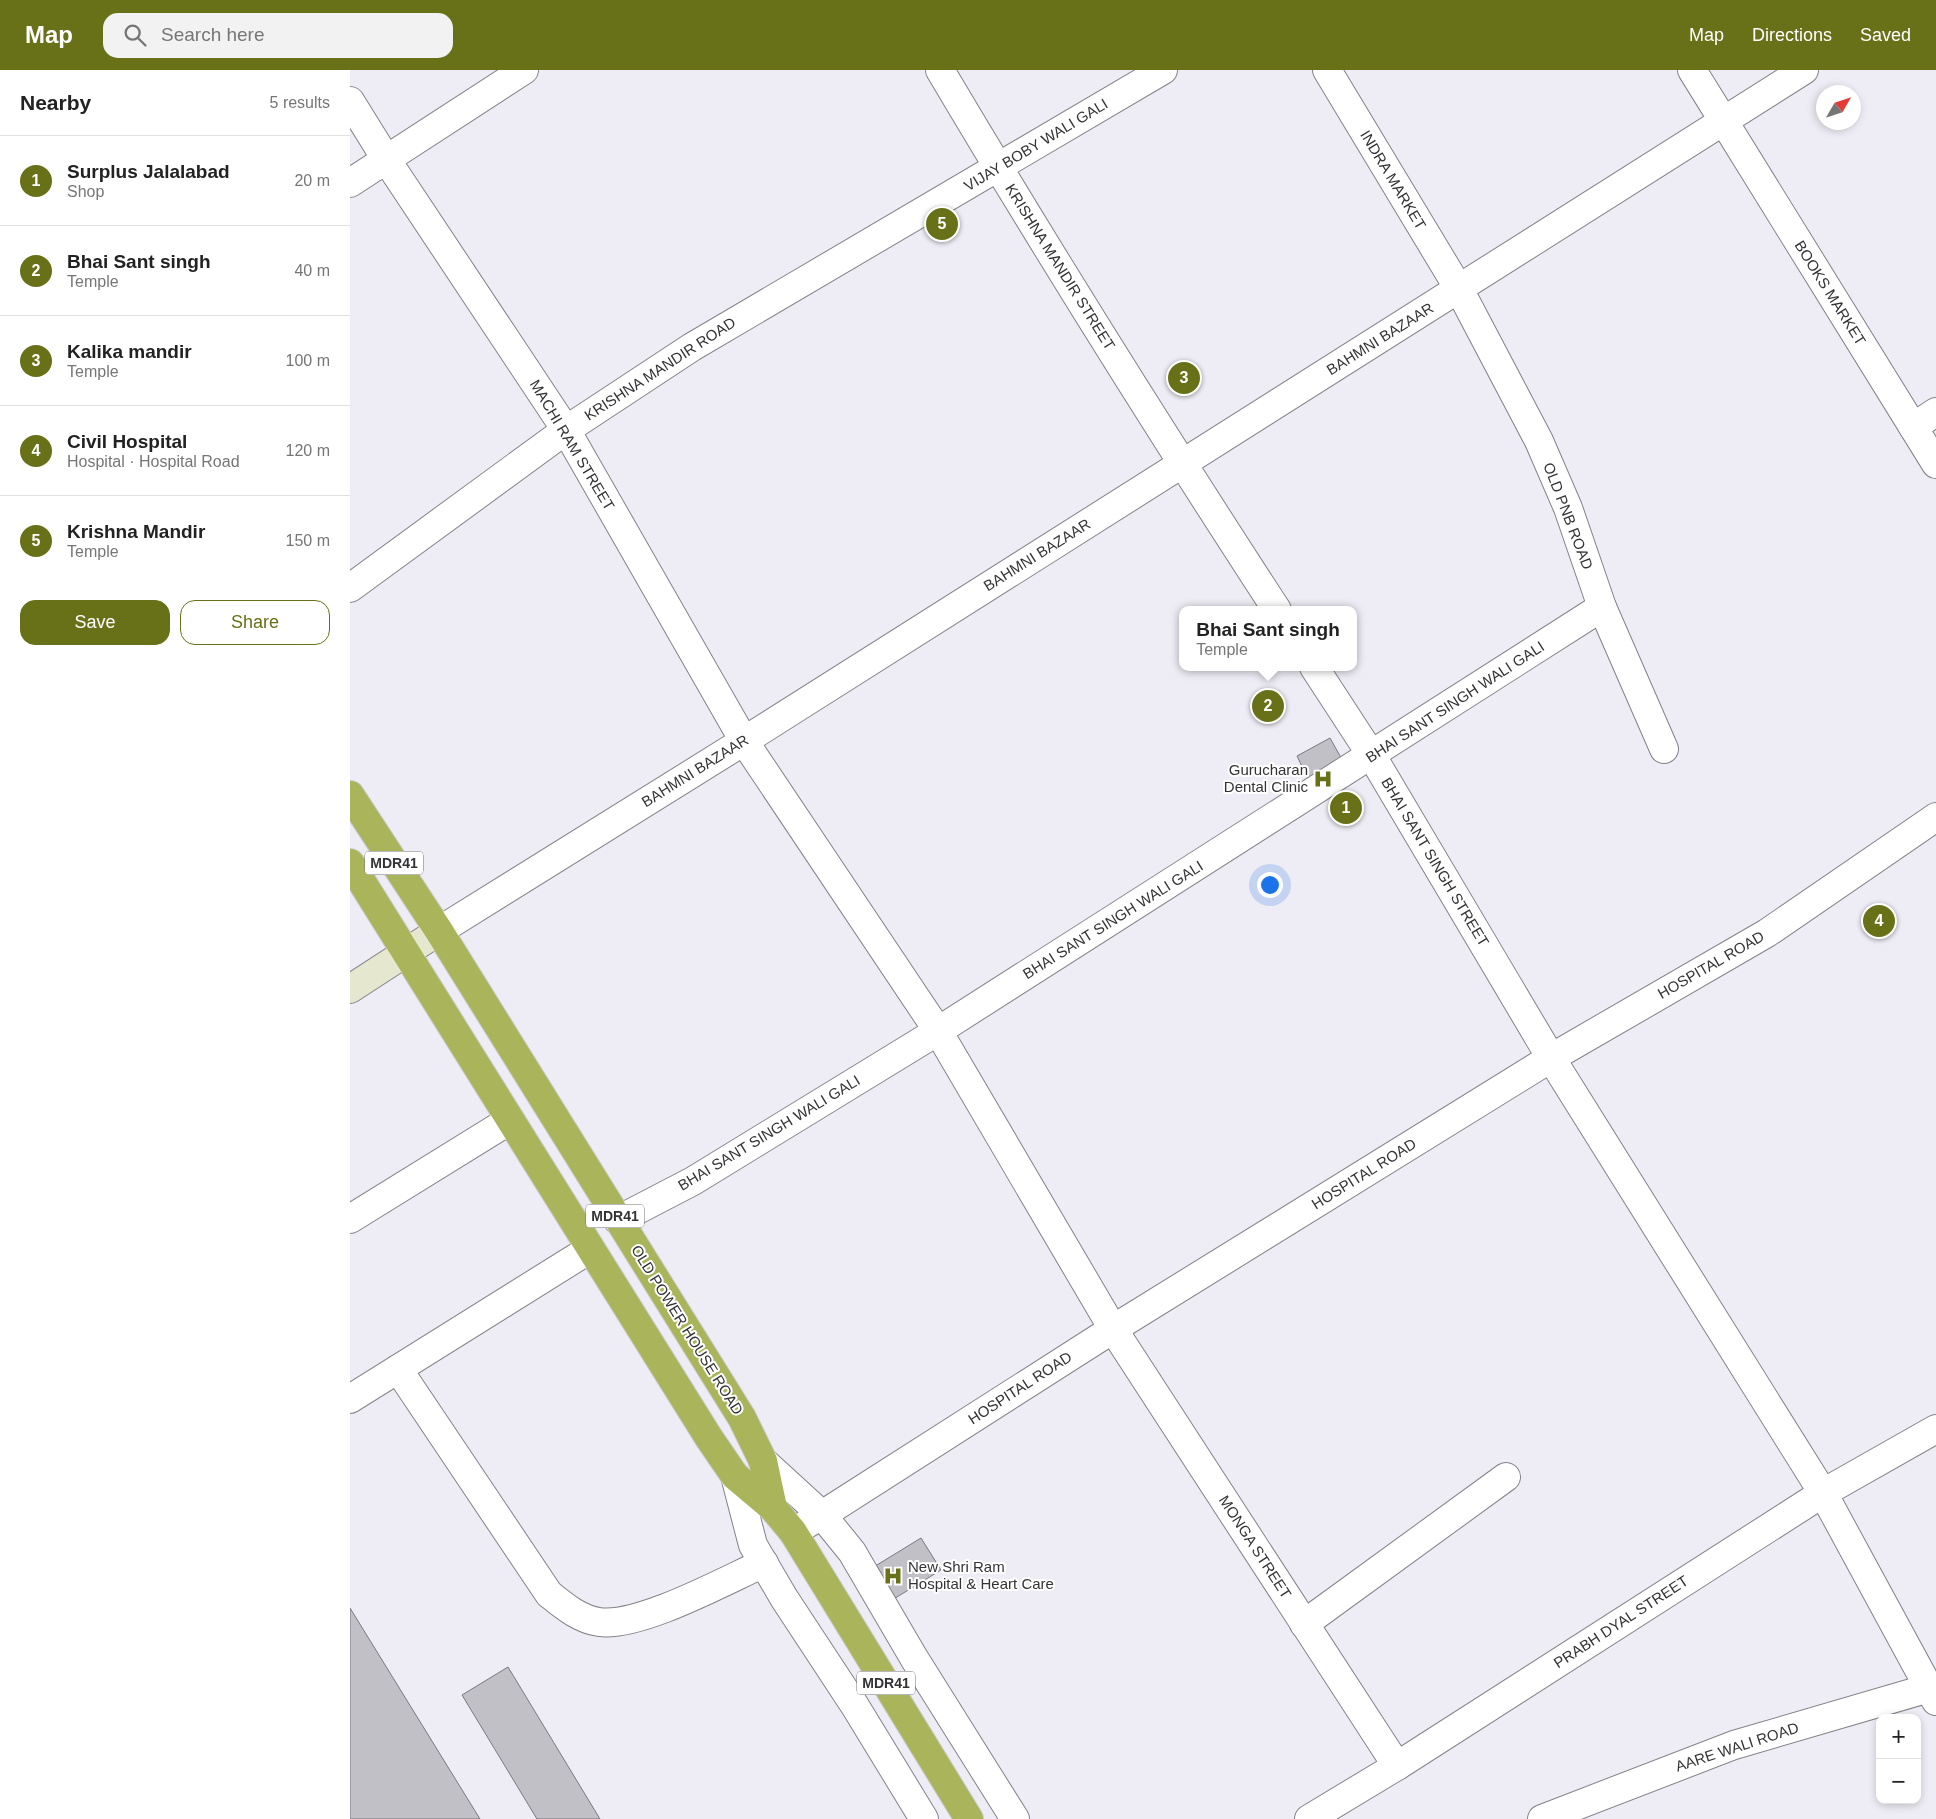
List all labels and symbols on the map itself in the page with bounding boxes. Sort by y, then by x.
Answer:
north arrow [1816,85,1861,130]
street label: VIJAY BOBY WALI GALI [961,95,1111,194]
street label: INDRA MARKET [1357,127,1430,232]
street label: KRISHNA MANDIR STREET [1002,181,1119,353]
pin: 5 [926,205,958,243]
street label: BOOKS MARKET [1791,237,1869,348]
street label: BAHMNI BAZAAR [1323,299,1436,378]
street label: KRISHNA MANDIR ROAD [581,313,739,424]
pin: 3 [1168,359,1200,397]
street label: MACHI RAM STREET [527,376,618,513]
street label: OLD PNB ROAD [1540,460,1597,572]
street label: BAHMNI BAZAAR [980,515,1093,594]
street label: BHAI SANT SINGH WALI GALI [1362,637,1547,766]
pin: 2 [1252,687,1284,725]
street label: BAHMNI BAZAAR [638,731,751,810]
place label: Gurucharan Dental Clinic [1224,761,1308,795]
hospital icon: Gurucharan Dental Clinic [1312,768,1334,790]
street label: BHAI SANT SINGH STREET [1378,774,1493,949]
pin: 1 [1330,789,1362,827]
road number: MDR41 [365,851,423,874]
street label: BHAI SANT SINGH WALI GALI [1020,857,1206,982]
your location [1257,872,1283,898]
pin: 4 [1863,902,1895,940]
street label: HOSPITAL ROAD [1655,927,1767,1002]
street label: BHAI SANT SINGH WALI GALI [675,1071,863,1194]
street label: HOSPITAL ROAD [1308,1134,1419,1213]
road number: MDR41 [586,1204,644,1228]
street label: OLD POWER HOUSE ROAD [628,1242,747,1418]
street label: HOSPITAL ROAD [965,1348,1075,1427]
street label: MONGA STREET [1216,1492,1295,1601]
place label: New Shri Ram Hospital & Heart Care [908,1558,1054,1592]
hospital icon: New Shri Ram Hospital & Heart Care [882,1565,904,1587]
street label: PRABH DYAL STREET [1550,1572,1691,1671]
road number: MDR41 [857,1672,915,1695]
street label: AARE WALI ROAD [1673,1719,1801,1774]

